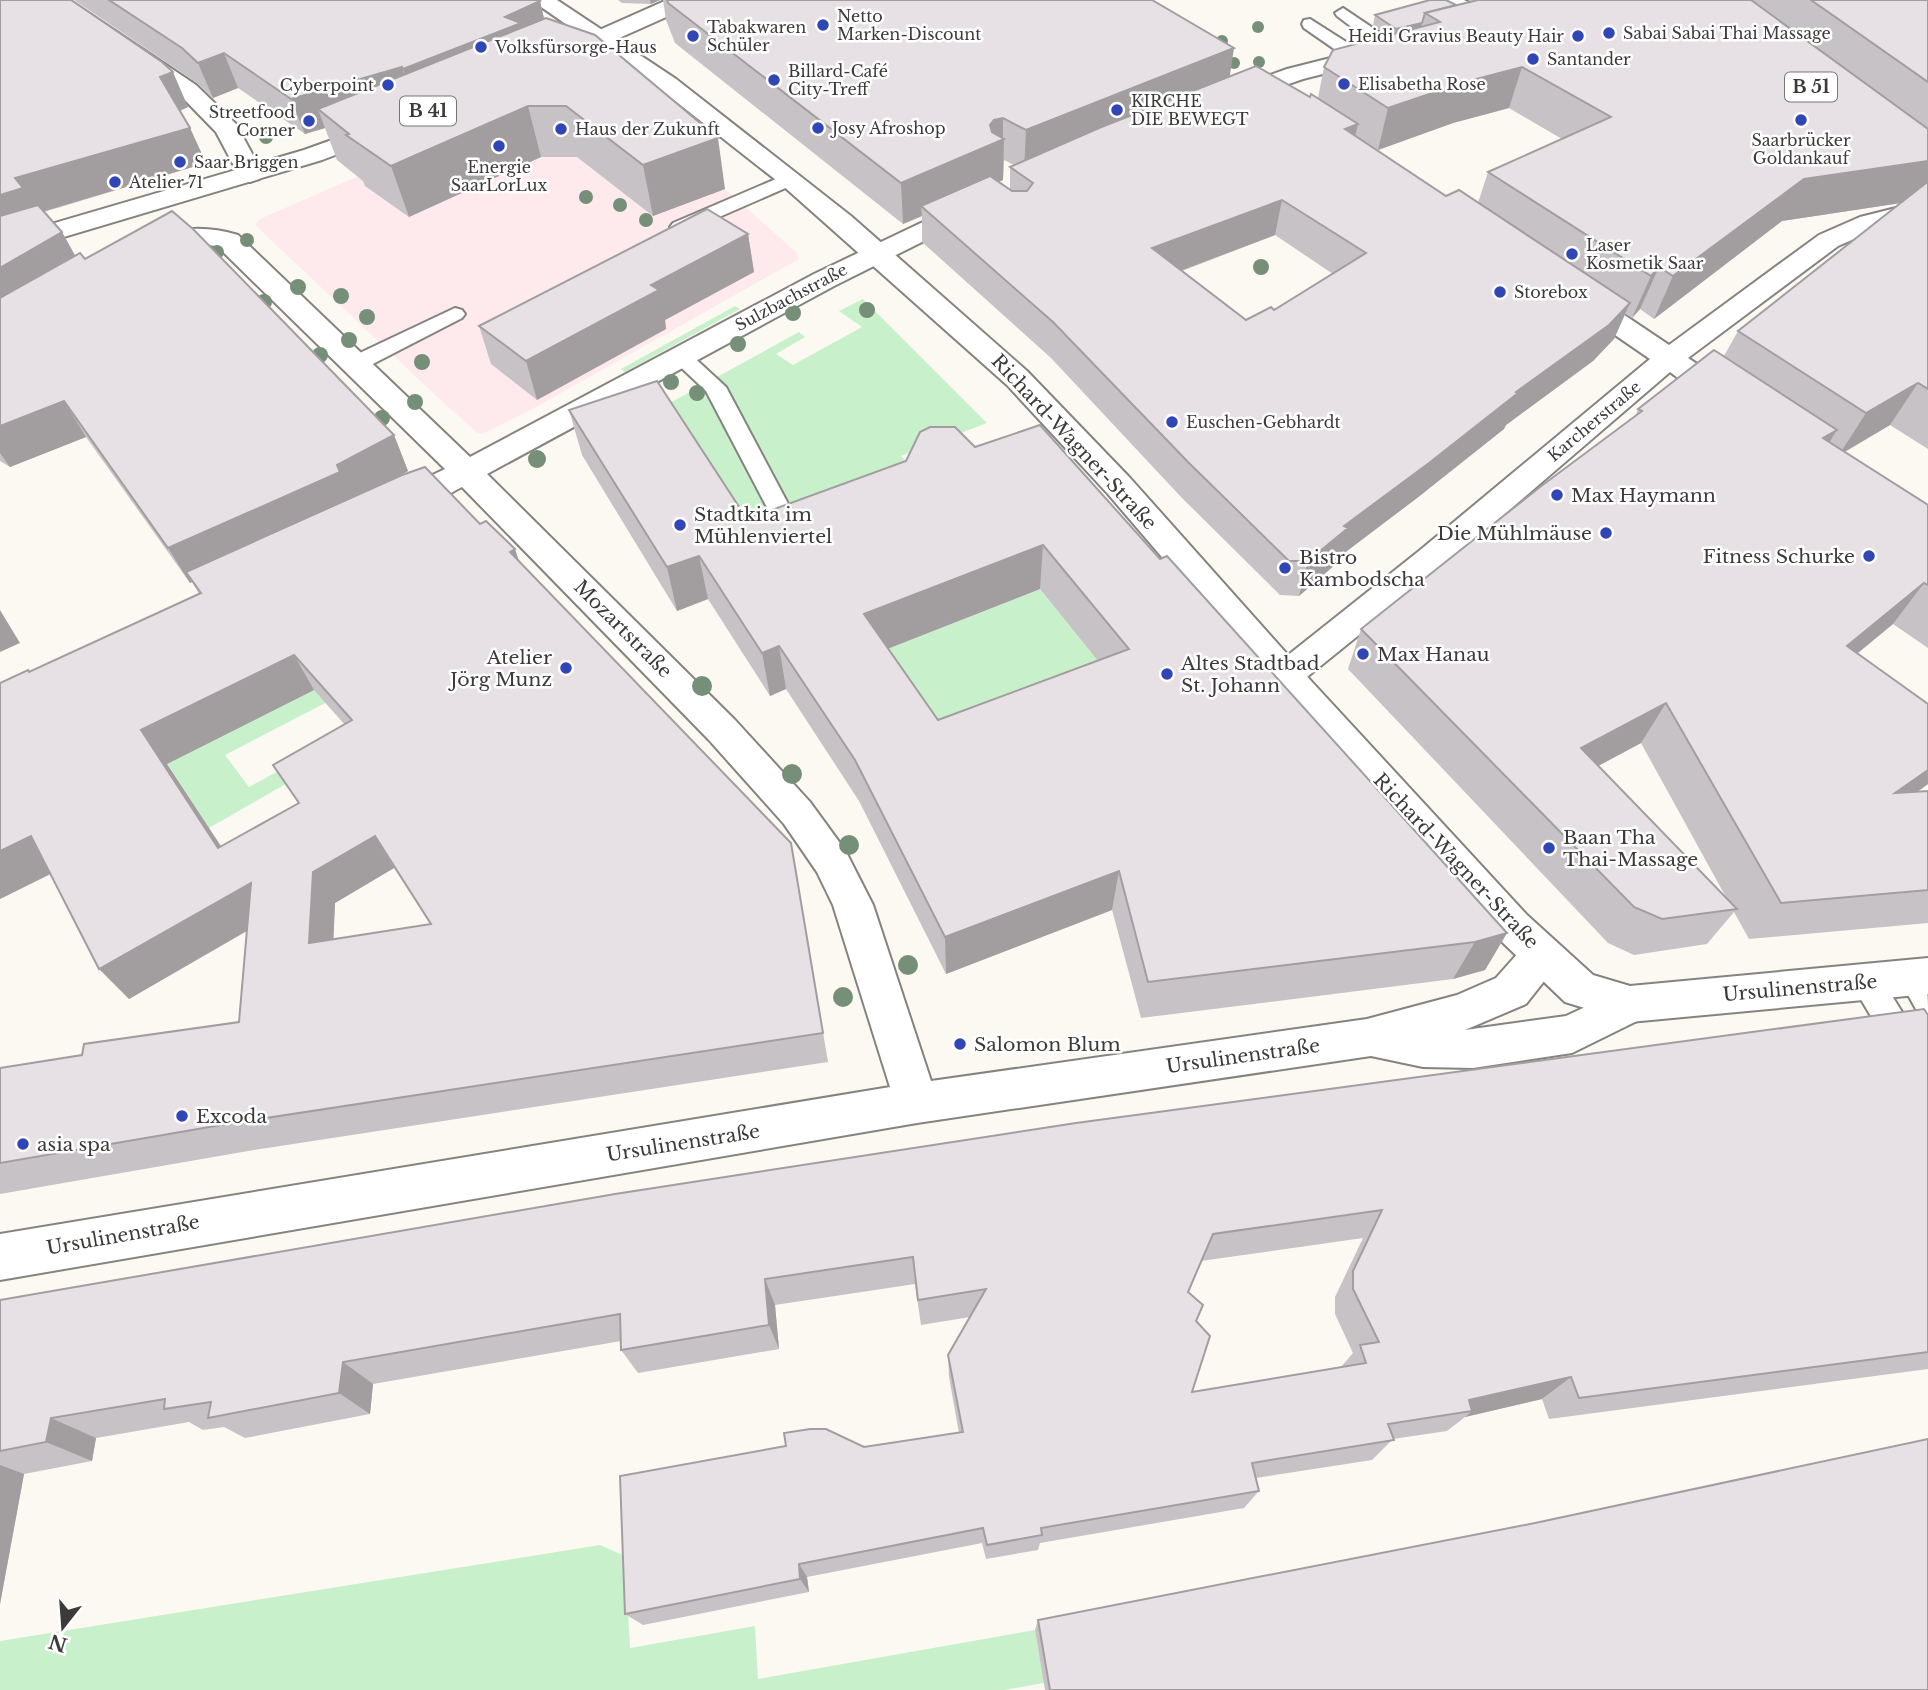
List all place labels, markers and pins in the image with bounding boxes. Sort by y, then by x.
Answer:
place label: Netto Marken-Discount [837,6,981,44]
place label: Tabakwaren Schüler [707,17,806,55]
marker: Netto Marken-Discount [815,17,831,33]
place label: Sabai Sabai Thai Massage [1623,23,1831,43]
marker: Sabai Sabai Thai Massage [1601,25,1617,41]
place label: Heidi Gravius Beauty Hair [1348,26,1564,46]
marker: Tabakwaren Schüler [685,28,701,44]
marker: Heidi Gravius Beauty Hair [1570,28,1586,44]
place label: Volksfürsorge-Haus [494,37,657,57]
marker: Volksfürsorge-Haus [473,39,489,55]
place label: Santander [1547,49,1631,69]
marker: Santander [1525,51,1541,67]
place label: Billard-Café City-Treff [788,61,888,99]
marker: Billard-Café City-Treff [766,72,782,88]
place label: Elisabetha Rose [1358,74,1486,94]
place label: Cyberpoint [280,75,374,95]
marker: Elisabetha Rose [1336,76,1352,92]
marker: Cyberpoint [380,77,396,93]
place label: KIRCHE DIE BEWEGT [1131,91,1249,129]
place label: Streetfood Corner [209,102,295,140]
marker: KIRCHE DIE BEWEGT [1109,102,1125,118]
marker: Saarbrücker Goldankauf [1793,112,1809,128]
marker: Streetfood Corner [301,113,317,129]
place label: Josy Afroshop [830,118,946,138]
place label: Haus der Zukunft [575,119,720,139]
marker: Josy Afroshop [810,120,826,136]
marker: Haus der Zukunft [553,121,569,137]
place label: Saarbrücker Goldankauf [1751,130,1852,168]
marker: Energie SaarLorLux [491,138,507,154]
place label: Saar Briggen [194,152,299,172]
marker: Saar Briggen [172,154,188,170]
place label: Energie SaarLorLux [451,157,548,195]
place label: Atelier 71 [128,172,203,192]
marker: Atelier 71 [107,174,123,190]
place label: Laser Kosmetik Saar [1586,235,1704,273]
marker: Laser Kosmetik Saar [1564,246,1580,262]
place label: Storebox [1514,282,1588,302]
marker: Storebox [1492,284,1508,300]
place label: Euschen-Gebhardt [1186,412,1341,432]
marker: Euschen-Gebhardt [1164,414,1180,430]
place label: Max Haymann [1571,484,1716,507]
marker: Max Haymann [1549,487,1565,503]
place label: Stadtkita im Mühlenviertel [694,503,832,548]
marker: Stadtkita im Mühlenviertel [672,517,688,533]
place label: Die Mühlmäuse [1437,522,1592,545]
marker: Die Mühlmäuse [1598,525,1614,541]
place label: Fitness Schurke [1703,545,1855,568]
place label: Bistro Kambodscha [1299,546,1425,591]
marker: Fitness Schurke [1861,548,1877,564]
marker: Bistro Kambodscha [1277,560,1293,576]
place label: Max Hanau [1377,643,1490,666]
place label: Atelier Jörg Munz [447,646,552,691]
marker: Max Hanau [1355,646,1371,662]
place label: Altes Stadtbad St. Johann [1180,652,1320,697]
marker: Atelier Jörg Munz [558,660,574,676]
marker: Altes Stadtbad St. Johann [1159,666,1175,682]
place label: Baan Tha Thai-Massage [1563,826,1698,871]
marker: Baan Tha Thai-Massage [1541,840,1557,856]
place label: Salomon Blum [974,1033,1121,1056]
marker: Salomon Blum [952,1036,968,1052]
place label: Excoda [196,1105,267,1128]
marker: Excoda [174,1108,190,1124]
place label: asia spa [37,1133,111,1156]
marker: asia spa [15,1136,31,1152]

